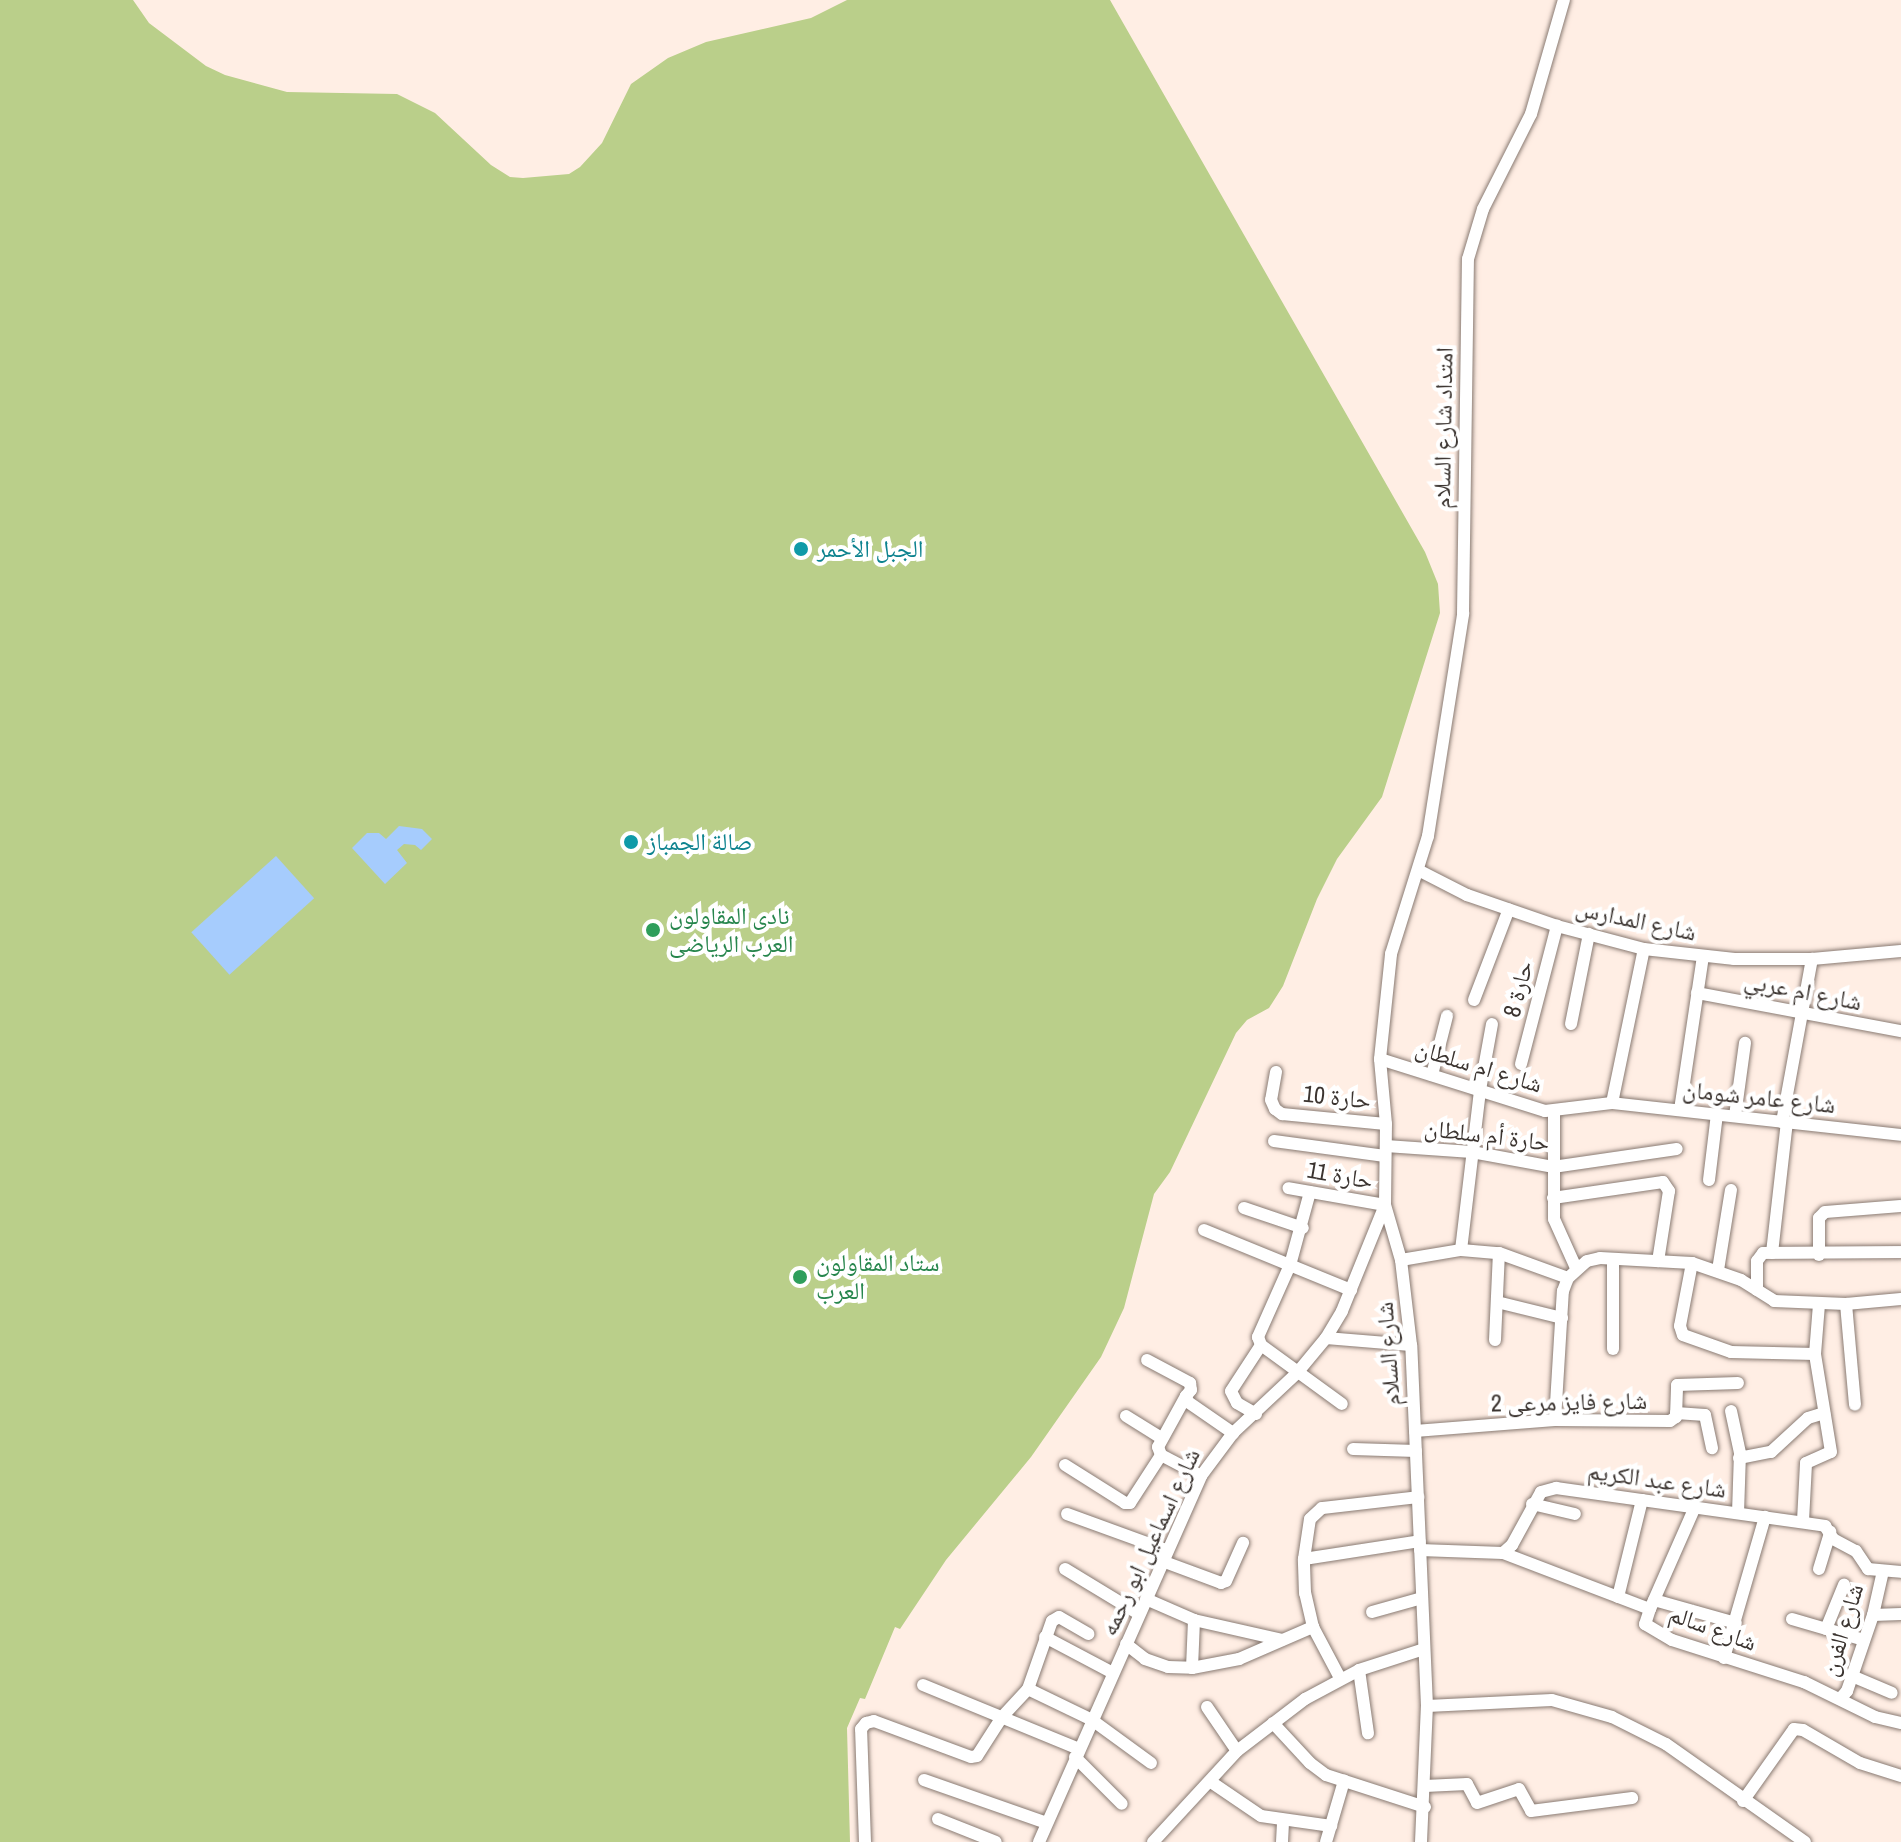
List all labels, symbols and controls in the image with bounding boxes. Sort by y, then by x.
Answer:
street label: امتداد شارع السلام [1427,347,1459,509]
place label: الجبل الأحمر [817,535,923,563]
marker: الجبل الأحمر [792,540,810,558]
place label: صالة الجمباز [647,828,752,856]
marker: صالة الجمباز [622,833,640,851]
street label: شارع المدارس [1573,893,1699,947]
place label: نادى المقاولون العرب الرياضى [669,902,794,958]
marker: نادى المقاولون العرب الرياضى [644,921,662,939]
street label: حارة 8 [1497,958,1539,1020]
street label: شارع ام عربي [1742,966,1864,1016]
street label: شارع ام سلطان [1412,1033,1546,1099]
street label: شارع عامر شومان [1681,1075,1837,1119]
street label: حارة 10 [1302,1079,1372,1115]
street label: حارة أم سلطان [1423,1113,1551,1157]
street label: حارة 11 [1305,1155,1375,1195]
place label: ستاد المقاولون العرب [816,1249,940,1305]
marker: ستاد المقاولون العرب [791,1268,809,1286]
street label: شارع السلام [1370,1301,1406,1407]
street label: شارع فايز مرعى 2 [1491,1386,1647,1418]
street label: شارع اسماعيل ابو رحمه [1094,1444,1206,1640]
street label: شارع عبد الكريم [1586,1456,1728,1504]
street label: شارع الفرن [1814,1580,1870,1680]
street label: شارع سالم [1665,1599,1761,1657]

